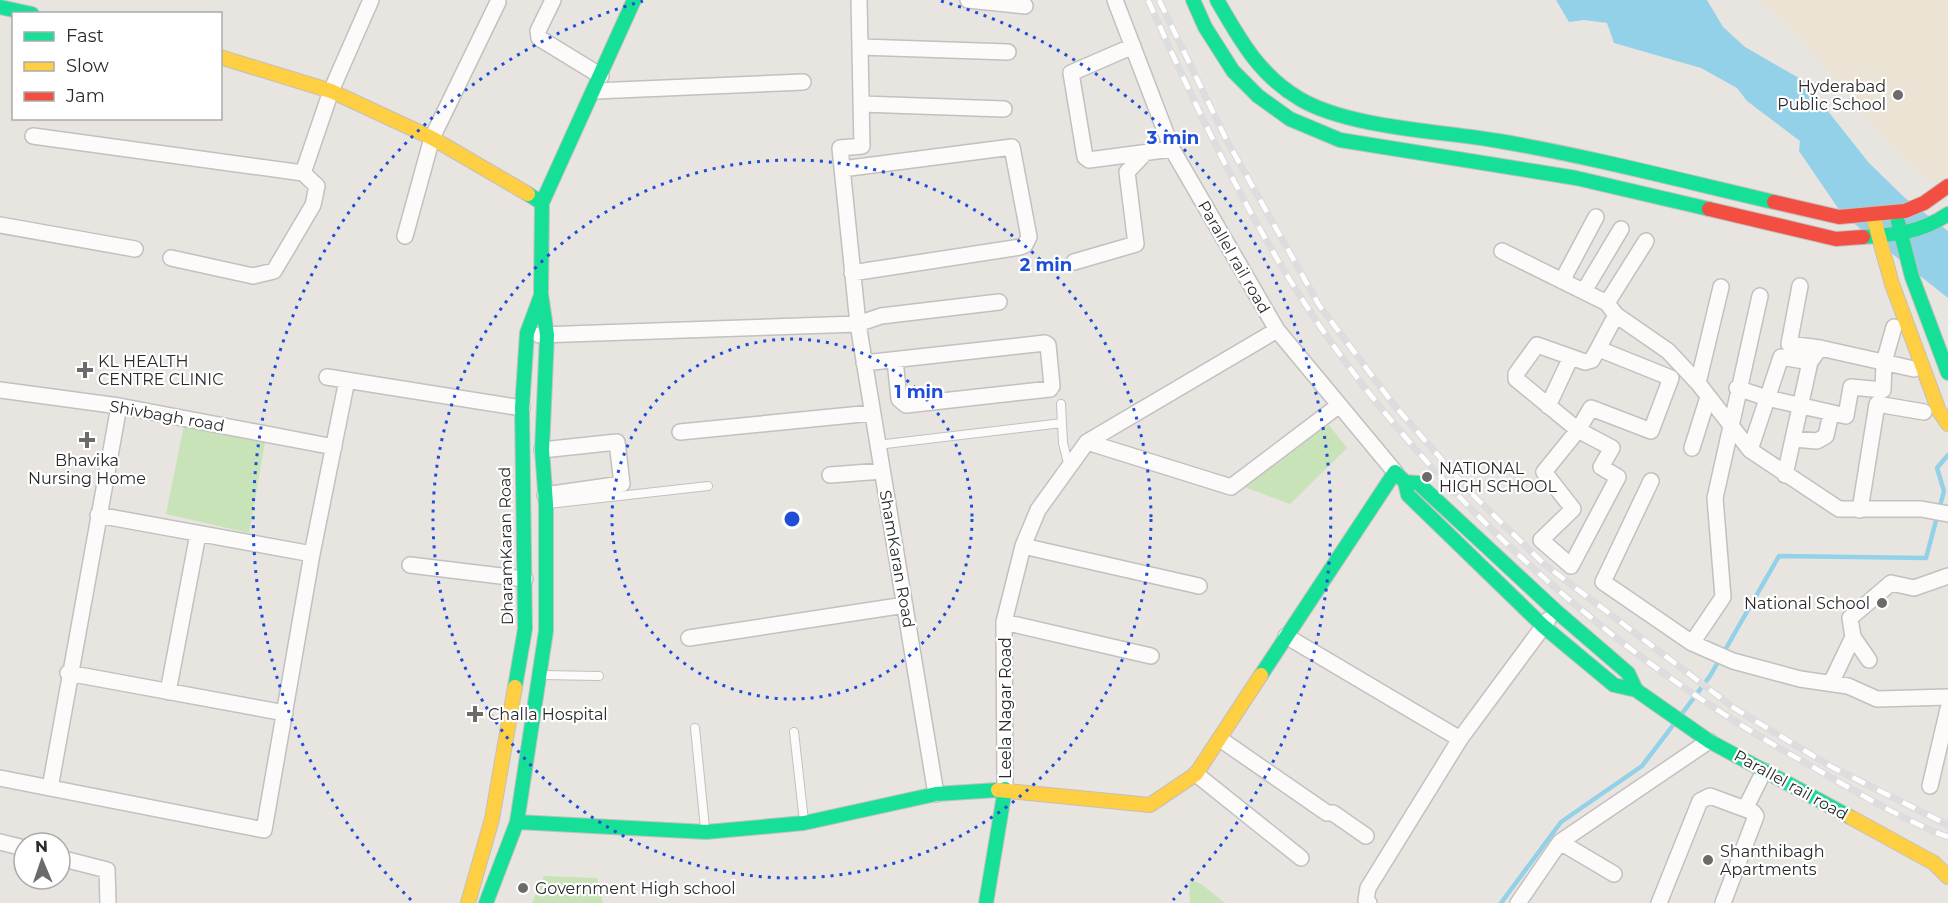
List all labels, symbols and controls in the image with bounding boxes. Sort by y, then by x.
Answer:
legend [12,12,222,120]
text: Fast [66,25,104,47]
text: Slow [66,55,109,77]
place label: Hyderabad Public School [1777,77,1886,114]
text: Jam [65,85,105,107]
marker: Hyderabad Public School [1891,88,1905,102]
text: 3 min [1146,127,1199,149]
street label: Parallel rail road [1194,197,1274,317]
text: 2 min [1020,254,1072,276]
place label: KL HEALTH CENTRE CLINIC [98,352,224,389]
marker: KL HEALTH CENTRE CLINIC [76,361,94,379]
text: 1 min [895,381,943,403]
street label: Shivbagh road [108,397,226,435]
marker: Bhavika Nursing Home [78,431,96,449]
place label: Bhavika Nursing Home [28,451,146,488]
place label: NATIONAL HIGH SCHOOL [1439,459,1557,496]
street label: DharamKaran Road [495,467,517,625]
marker: NATIONAL HIGH SCHOOL [1420,470,1434,484]
street label: ShamKaran Road [876,489,918,629]
centre of rings [782,509,802,529]
place label: National School [1744,594,1870,613]
marker: National School [1875,596,1889,610]
street label: Leela Nagar Road [996,637,1015,779]
marker: Challa Hospital [466,705,484,723]
place label: Challa Hospital [488,705,608,724]
street label: Parallel rail road [1731,746,1851,824]
north arrow [12,831,72,891]
text: N [35,837,48,856]
place label: Shanthibagh Apartments [1720,842,1825,879]
marker: Shanthibagh Apartments [1701,853,1715,867]
place label: Government High school [535,879,736,898]
marker: Government High school [516,881,530,895]

